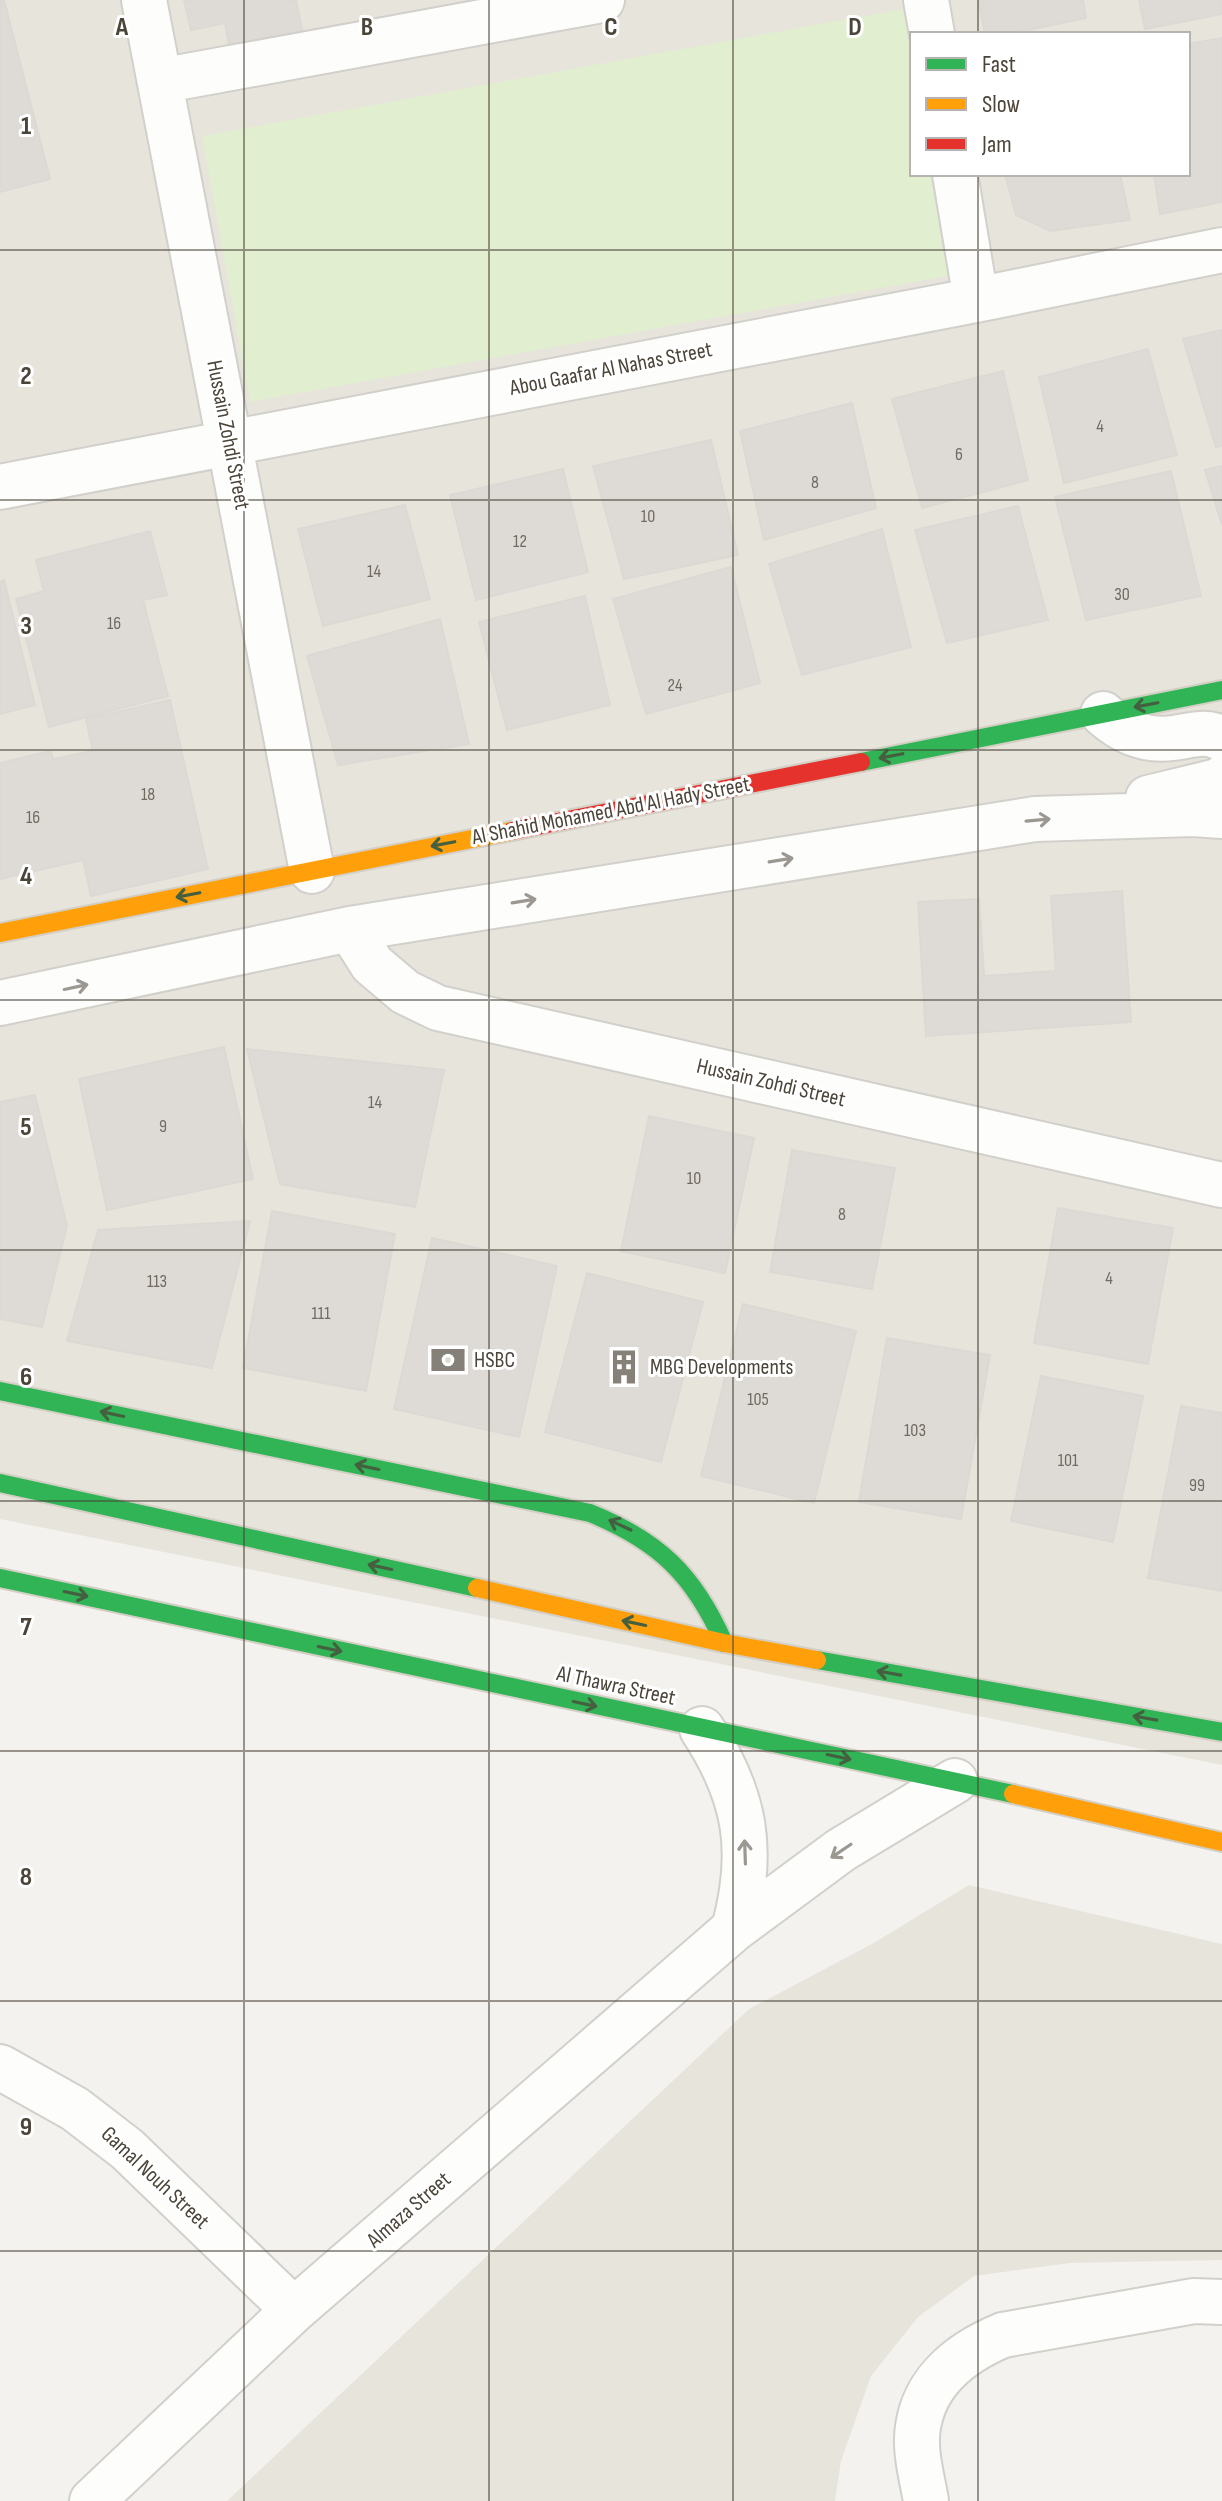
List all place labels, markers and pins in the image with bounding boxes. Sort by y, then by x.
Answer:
bank icon: HSBC [429,1341,467,1379]
place label: HSBC [474,1347,515,1374]
building icon: MBG Developments [605,1348,643,1386]
place label: MBG Developments [650,1354,794,1381]

